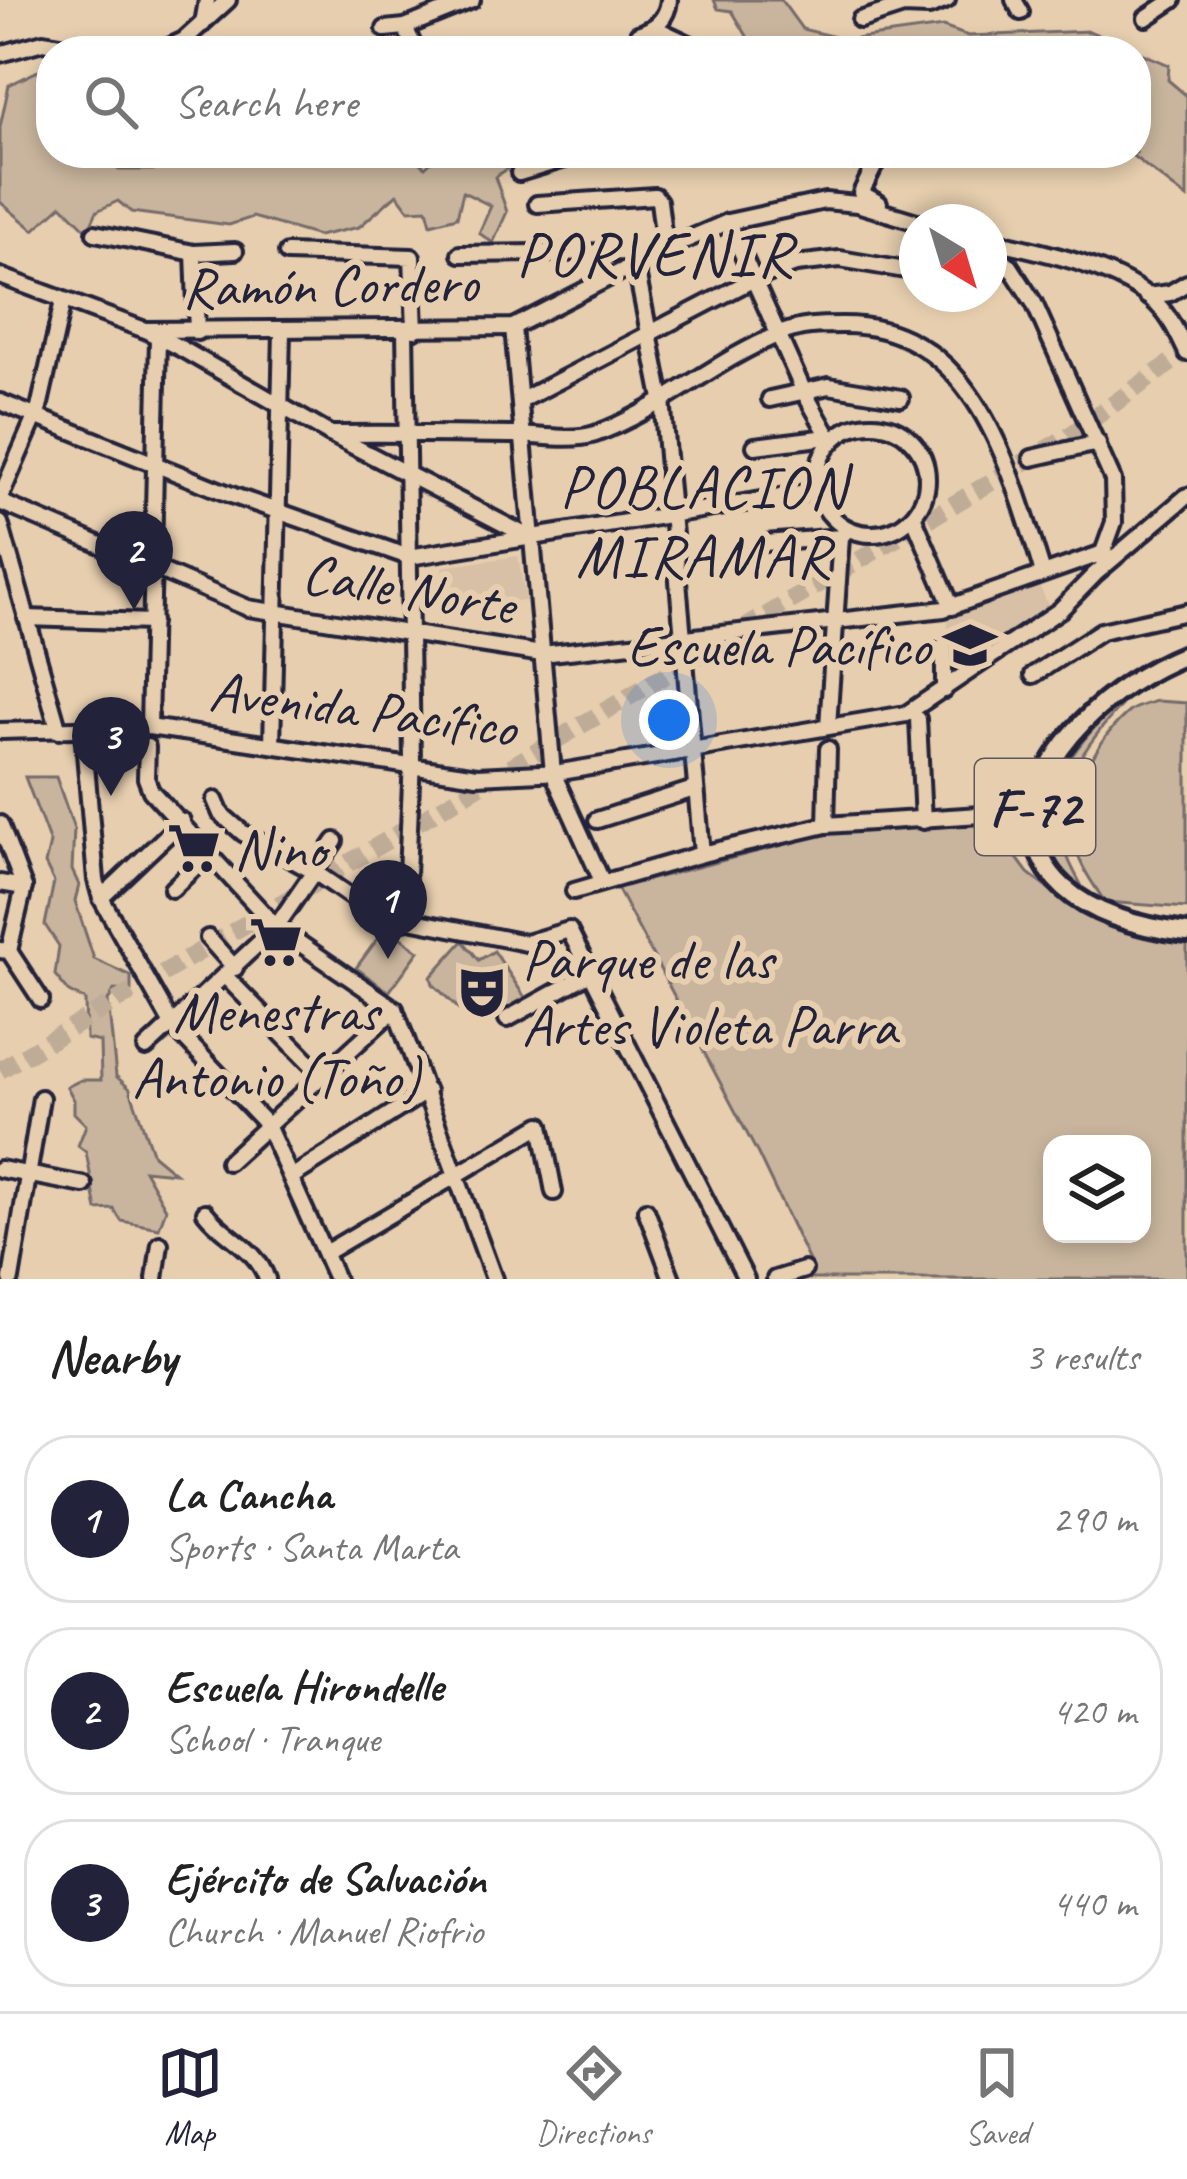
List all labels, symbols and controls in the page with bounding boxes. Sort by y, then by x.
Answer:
search box [36,36,1151,168]
icon: search [78,69,144,135]
text: Search here [174,74,357,131]
north arrow [899,204,1007,312]
district label: PORVENIR [516,215,798,294]
street label: Ramón Cordero [182,246,481,324]
district label: POBLACION MIRAMAR [560,449,854,594]
pin: 2 [95,511,173,610]
street label: Calle Norte [298,537,523,642]
place label: Escuela Pacífico [628,610,933,682]
school or university icon: Escuela Pacífico [941,616,999,674]
street label: Avenida Pacífico [206,654,523,764]
your location [639,690,699,750]
pin: 3 [72,697,150,796]
road number: F-72 [975,759,1095,855]
place label: Nino [234,813,332,885]
supermarket icon: Nino [165,819,223,877]
pin: 1 [349,860,427,959]
supermarket icon: Menestras Antonio (Toño) [247,913,305,971]
place label: Parque de las Artes Violeta Parra [522,924,901,1062]
theatre icon: Parque de las Artes Violeta Parra [453,963,511,1021]
place label: Menestras Antonio (Toño) [132,976,423,1114]
map controls [1043,1135,1151,1243]
button: layers [1043,1135,1151,1243]
text: Nearby [48,1325,176,1389]
text: 3 results [1025,1333,1139,1382]
text: La Cancha [165,1466,332,1523]
text: 1 [81,1495,99,1544]
text: 290 m [1052,1495,1136,1544]
text: Sports · Santa Marta [165,1523,458,1572]
text: Escuela Hirondelle [165,1658,443,1715]
text: 2 [81,1687,99,1736]
text: 420 m [1052,1687,1136,1736]
text: School · Tranque [165,1715,380,1764]
text: Ejército de Salvación [165,1850,486,1907]
text: 3 [81,1879,99,1928]
text: 440 m [1052,1879,1136,1928]
text: Church · Manuel Riofrio [165,1907,483,1956]
tab: Map [157,2040,223,2154]
tab: Directions [536,2040,651,2154]
tab: Saved [964,2040,1030,2154]

